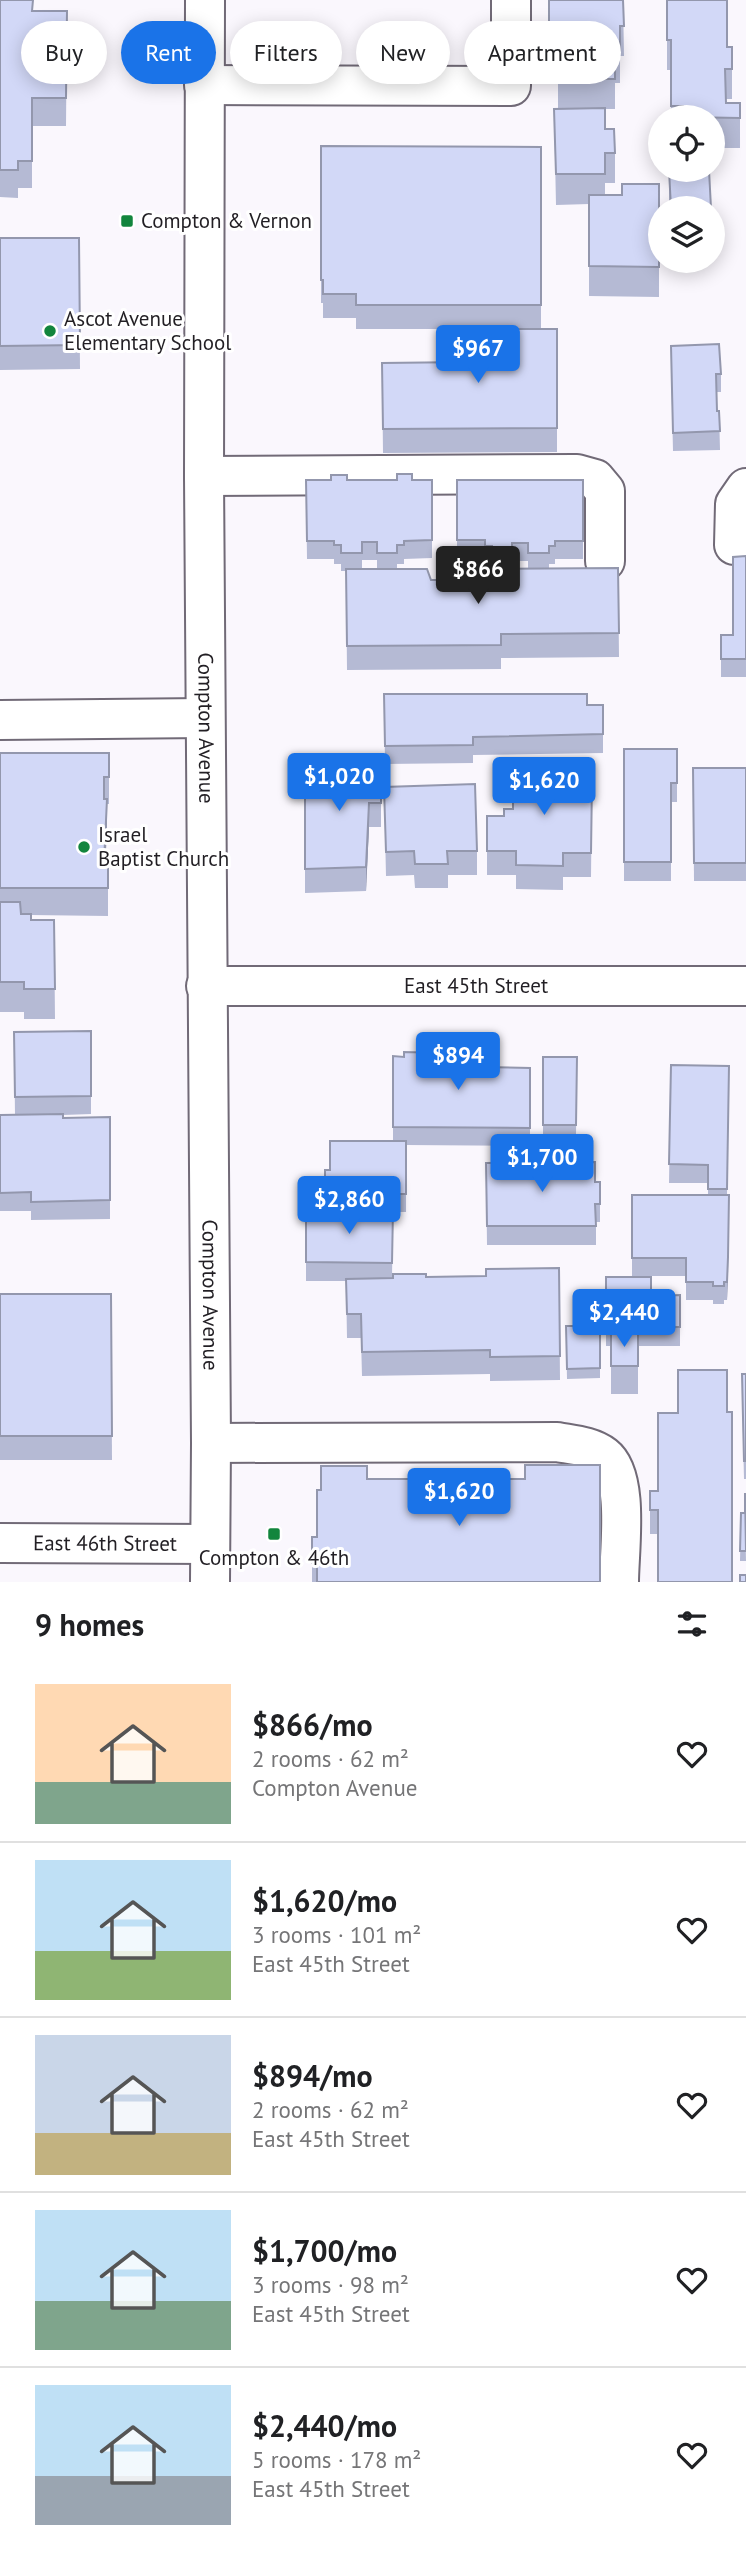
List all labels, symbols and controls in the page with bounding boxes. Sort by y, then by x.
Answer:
chip: Buy [21,21,107,84]
chip: Rent [121,21,216,84]
chip: Filters [230,21,342,84]
chip: New [356,21,450,84]
chip: Apartment [464,21,621,84]
map controls [648,105,725,273]
button: locate [648,105,725,182]
button: layers [648,196,725,273]
place label: Compton & Vernon [141,207,312,234]
marker: Compton & Vernon [119,213,135,229]
place label: Ascot Avenue Elementary School [64,305,231,356]
marker: Ascot Avenue Elementary School [42,323,58,339]
pin: $967 [437,326,519,385]
text: $967 [452,333,504,362]
pin: $866 [437,546,519,606]
text: $866 [452,554,504,583]
street label: Compton Avenue [192,652,220,804]
pin: $1,020 [282,754,396,813]
pin: $1,620 [487,758,601,817]
text: $1,020 [303,761,375,790]
text: $1,620 [508,765,580,794]
place label: Israel Baptist Church [98,821,229,872]
marker: Israel Baptist Church [76,839,92,855]
street label: East 45th Street [404,972,548,999]
pin: $894 [417,1032,499,1092]
text: $894 [432,1040,484,1069]
pin: $1,700 [485,1134,599,1194]
text: $1,700 [506,1142,578,1171]
pin: $2,860 [292,1176,406,1236]
text: $2,860 [313,1184,385,1213]
street label: Compton Avenue [196,1219,224,1371]
pin: $2,440 [567,1290,681,1349]
text: $2,440 [588,1297,660,1326]
pin: $1,620 [402,1468,516,1528]
text: $1,620 [423,1476,495,1505]
marker: Compton & 46th [266,1526,282,1542]
street label: East 46th Street [33,1529,177,1557]
place label: Compton & 46th [199,1544,349,1571]
text: 9 homes [35,1605,144,1644]
icon: filters [673,1605,711,1643]
text: $866/mo [252,1705,373,1744]
icon: home [91,1712,175,1796]
icon: heart [673,1735,711,1773]
text: 2 rooms · 62 m² [252,1744,409,1773]
text: Compton Avenue [252,1773,417,1802]
text: $1,620/mo [252,1881,397,1920]
icon: home [91,1888,175,1972]
icon: heart [673,1911,711,1949]
text: 3 rooms · 101 m² [252,1920,421,1949]
text: East 45th Street [252,1949,410,1978]
text: $894/mo [252,2056,373,2095]
icon: home [91,2063,175,2147]
icon: heart [673,2086,711,2124]
text: 2 rooms · 62 m² [252,2095,409,2124]
text: East 45th Street [252,2124,410,2153]
text: $1,700/mo [252,2231,397,2270]
icon: home [91,2238,175,2322]
icon: heart [673,2261,711,2299]
text: 3 rooms · 98 m² [252,2270,409,2299]
text: East 45th Street [252,2299,410,2328]
text: $2,440/mo [252,2406,397,2445]
icon: home [91,2413,175,2497]
icon: heart [673,2436,711,2474]
text: 5 rooms · 178 m² [252,2445,421,2474]
text: East 45th Street [252,2474,410,2503]

